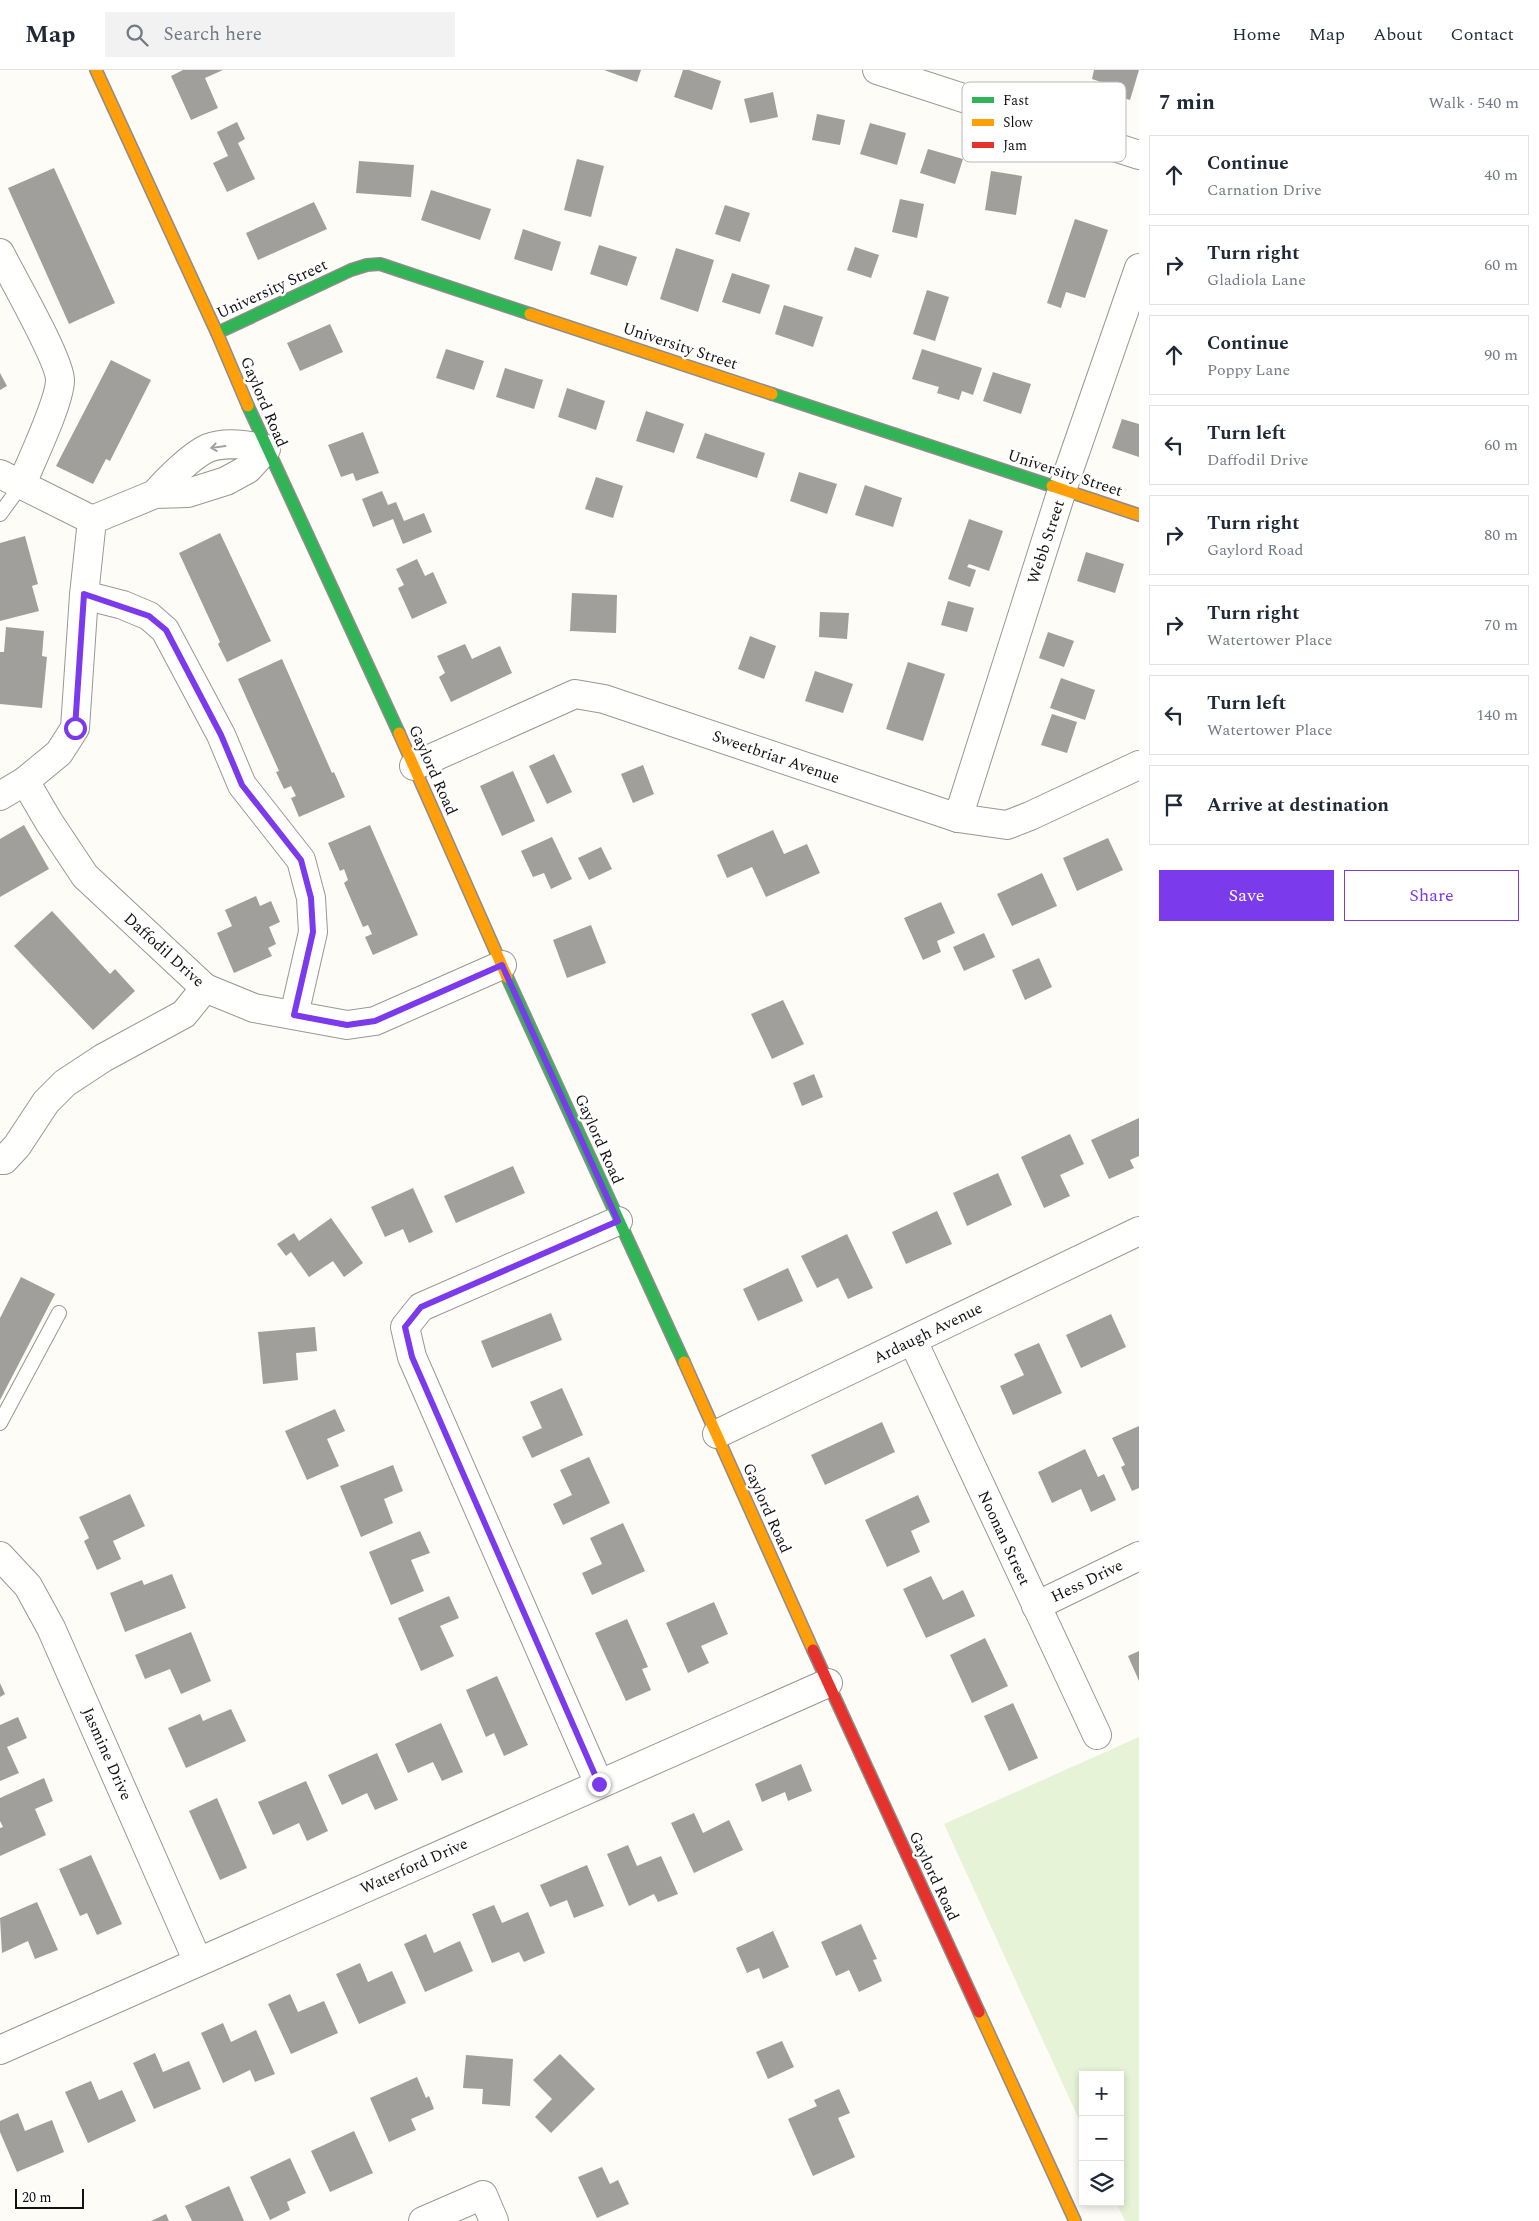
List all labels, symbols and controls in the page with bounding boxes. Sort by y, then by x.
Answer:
search box [105,12,455,57]
text: Map [25,17,75,53]
text: Search here [163,20,262,49]
icon: search [123,21,151,49]
text: Home [1232,21,1281,48]
text: Map [1309,21,1345,48]
text: About [1373,21,1423,48]
text: Contact [1451,21,1514,48]
legend [962,82,1126,162]
text: 7 min [1159,87,1215,119]
text: Fast [1003,90,1029,111]
text: Walk · 540 m [1428,91,1519,115]
text: Slow [1003,112,1033,133]
text: Jam [1003,135,1027,156]
text: Continue [1207,149,1289,178]
icon: ahead [1160,161,1188,189]
text: 40 m [1484,163,1518,187]
text: Carnation Drive [1207,178,1322,202]
text: Turn right [1207,239,1300,268]
icon: right [1160,251,1188,279]
street label: University Street [213,253,332,325]
text: 60 m [1484,253,1518,277]
text: Gladiola Lane [1207,268,1306,292]
street label: University Street [619,316,741,376]
text: Continue [1207,329,1289,358]
icon: ahead [1160,341,1188,369]
text: 90 m [1484,343,1518,367]
street label: Gaylord Road [234,353,294,451]
text: Poppy Lane [1207,358,1290,382]
text: Turn left [1207,419,1286,448]
icon: left [1160,431,1188,459]
text: 60 m [1484,433,1518,457]
one-way arrow [210,442,226,452]
street label: University Street [1004,443,1126,503]
text: Daffodil Drive [1207,448,1309,472]
street label: Webb Street [1021,497,1071,587]
text: Turn right [1207,509,1300,538]
icon: right [1160,521,1188,549]
text: 80 m [1484,523,1518,547]
text: Gaylord Road [1207,538,1303,562]
text: Turn right [1207,599,1300,628]
icon: right [1160,611,1188,639]
text: 70 m [1484,613,1518,637]
text: Watertower Place [1207,628,1333,652]
text: Turn left [1207,689,1286,718]
icon: left [1160,701,1188,729]
text: 140 m [1476,703,1518,727]
route start [64,717,87,740]
text: Watertower Place [1207,718,1333,742]
street label: Gaylord Road [402,721,464,819]
street label: Sweetbriar Avenue [709,724,843,790]
icon: arrive [1160,791,1188,819]
text: Arrive at destination [1207,791,1389,820]
button: Save [1159,870,1334,921]
button: Share [1344,870,1519,921]
street label: Daffodil Drive [118,907,210,993]
street label: Gaylord Road [568,1090,630,1188]
street label: Ardaugh Avenue [869,1296,987,1370]
street label: Gaylord Road [736,1459,798,1557]
street label: Noonan Street [971,1486,1037,1590]
street label: Hess Drive [1047,1553,1127,1609]
street label: Jasmine Drive [76,1704,138,1804]
route end [588,1773,611,1796]
street label: Gaylord Road [903,1827,965,1925]
street label: Waterford Drive [356,1832,472,1900]
map controls [1079,2071,1124,2206]
button: + [1079,2071,1124,2116]
button: − [1079,2116,1124,2161]
button: layers [1079,2161,1124,2206]
scale bar [15,2186,84,2209]
text: 20 m [22,2187,52,2208]

